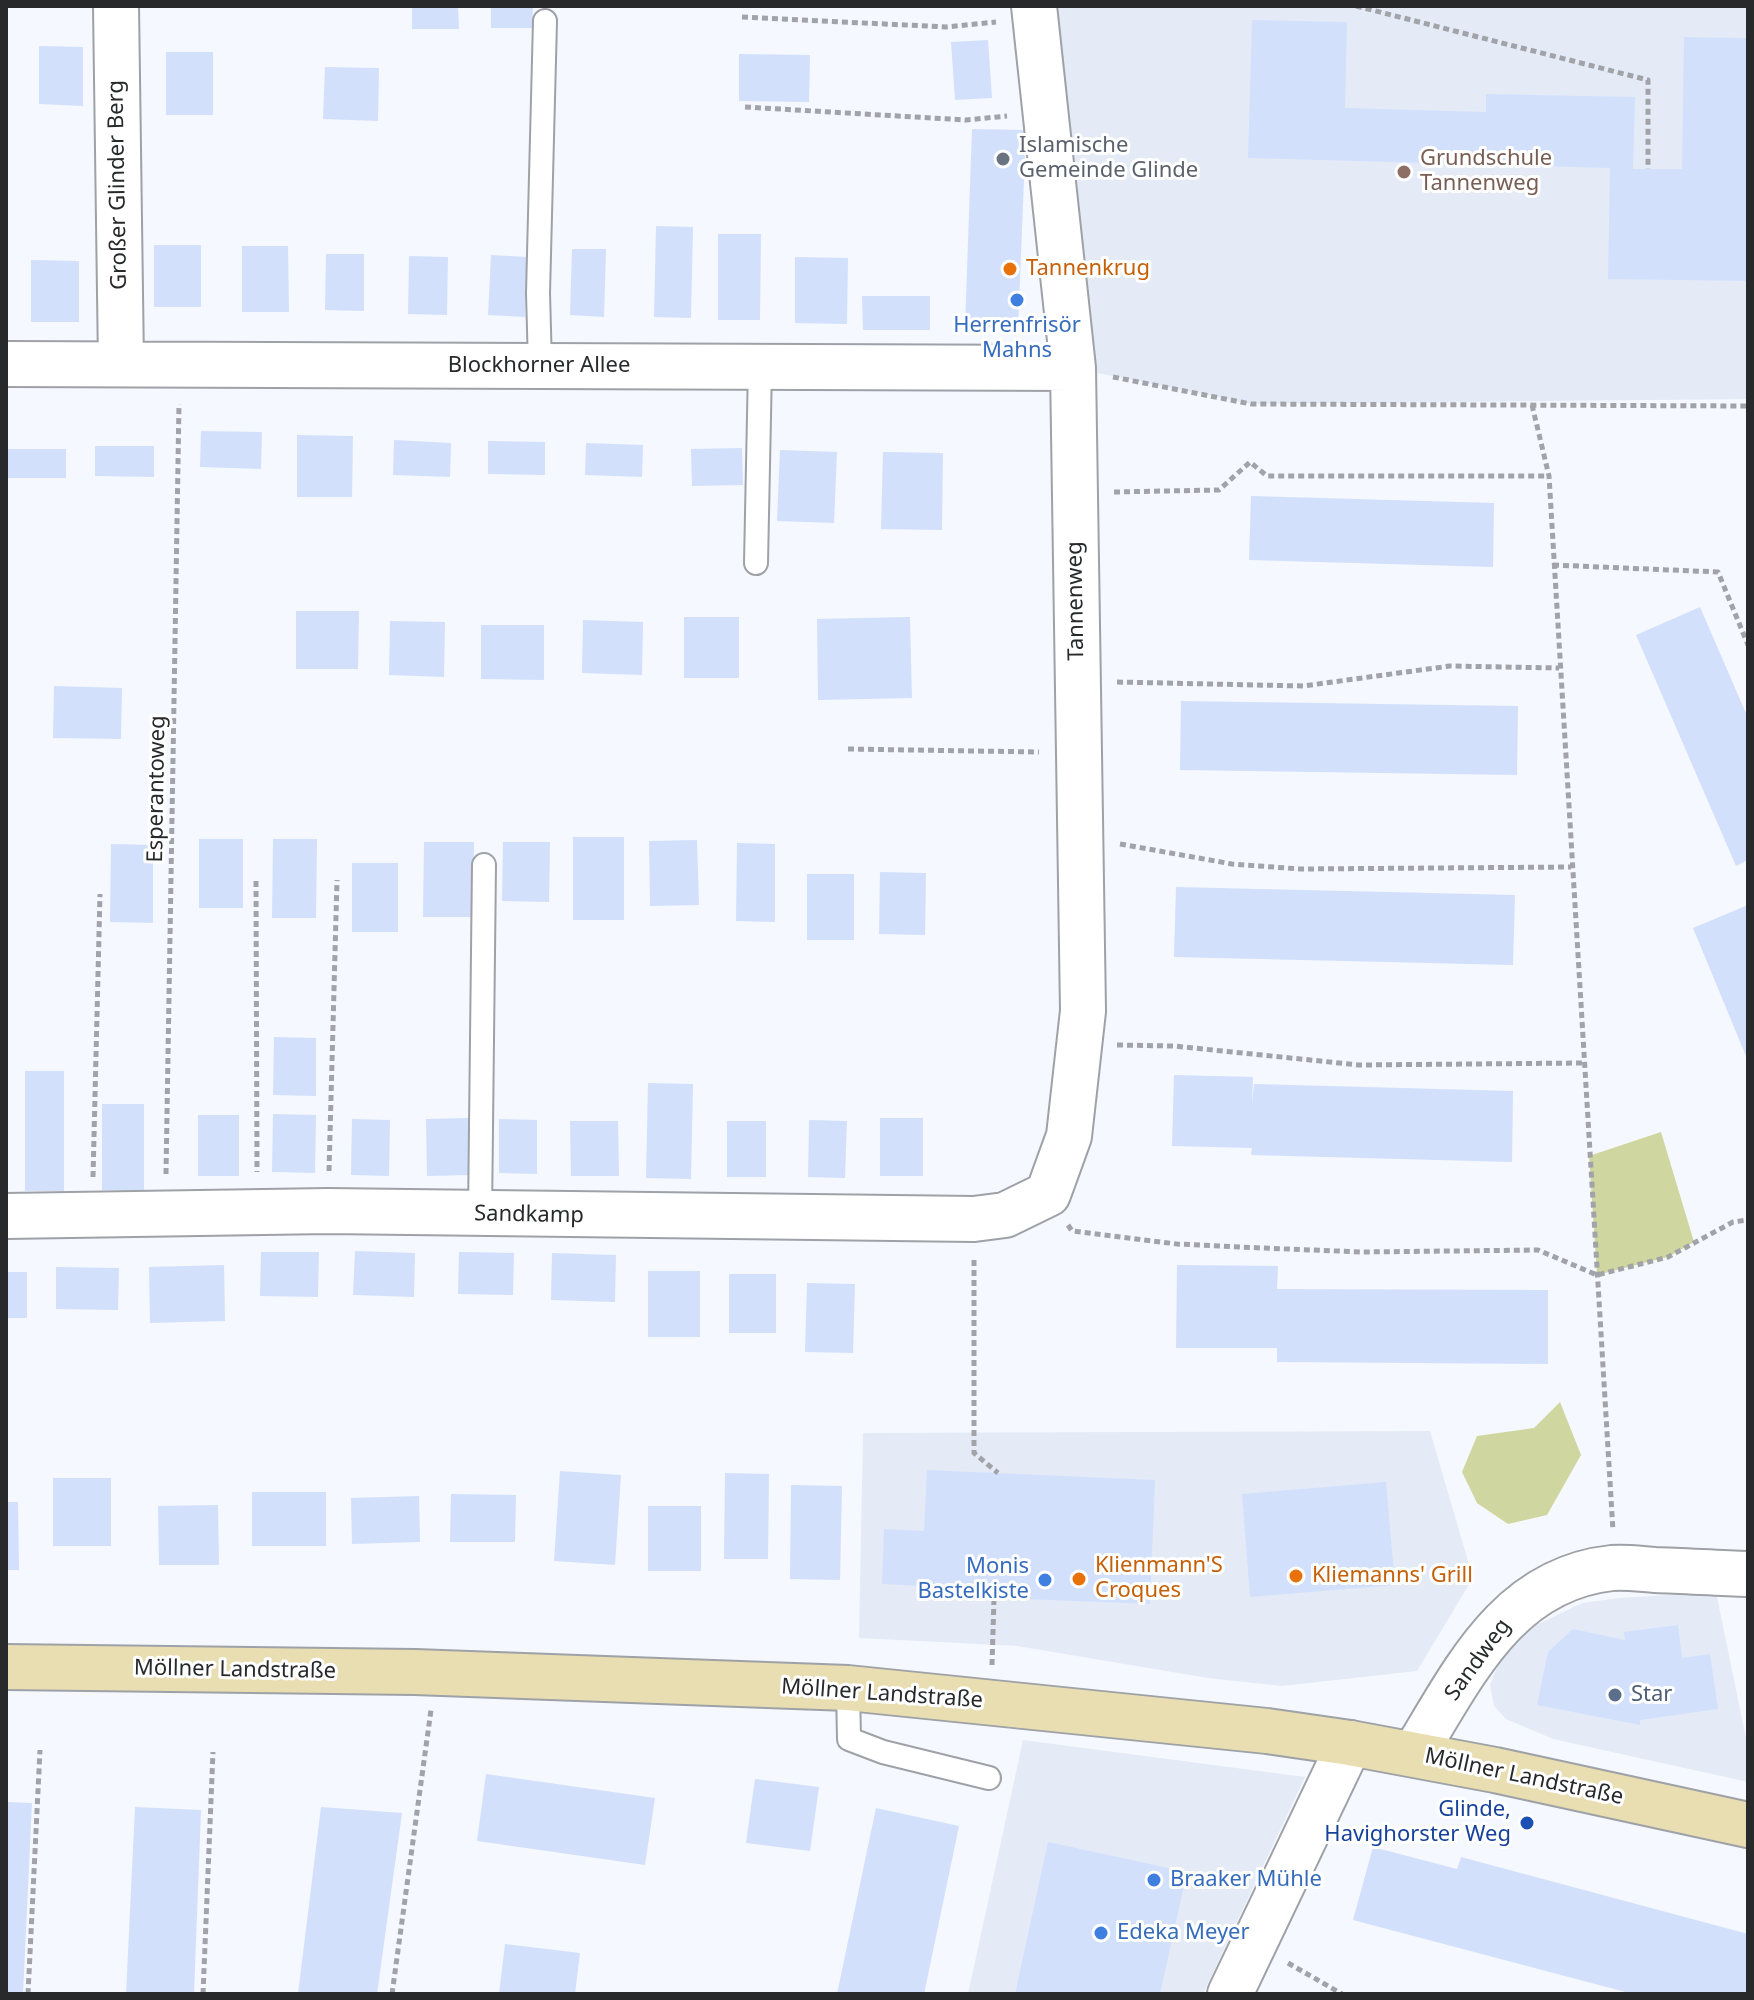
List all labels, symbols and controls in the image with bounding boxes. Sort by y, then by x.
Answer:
street label: Großer Glinder Berg [103,80,133,290]
place label: Islamische Gemeinde Glinde [1019,133,1198,184]
place label: Grundschule Tannenweg [1420,146,1552,198]
marker: Islamische Gemeinde Glinde [994,150,1012,168]
marker: Grundschule Tannenweg [1395,163,1413,181]
place label: Tannenkrug [1026,256,1150,282]
marker: Tannenkrug [1001,260,1019,278]
marker: Herrenfrisör Mahns [1008,291,1026,309]
place label: Herrenfrisör Mahns [953,313,1081,364]
street label: Blockhorner Allee [448,353,630,379]
street label: Tannenweg [1062,541,1090,661]
street label: Esperantoweg [143,715,171,863]
street label: Sandkamp [474,1201,584,1229]
place label: Klienmann'S Croques [1095,1553,1223,1604]
place label: Monis Bastelkiste [917,1554,1029,1606]
place label: Kliemanns' Grill [1312,1563,1473,1589]
marker: Kliemanns' Grill [1287,1567,1305,1585]
marker: Klienmann'S Croques [1070,1570,1088,1588]
marker: Monis Bastelkiste [1036,1571,1054,1589]
street label: Sandweg [1439,1614,1517,1706]
street label: Möllner Landstraße [134,1655,336,1685]
street label: Möllner Landstraße [780,1674,984,1714]
place label: Star [1631,1682,1672,1708]
marker: Star [1606,1686,1624,1704]
street label: Möllner Landstraße [1422,1743,1626,1811]
place label: Glinde, Havighorster Weg [1324,1797,1511,1848]
marker: Glinde, Havighorster Weg [1518,1814,1536,1832]
place label: Braaker Mühle [1170,1867,1322,1893]
marker: Braaker Mühle [1145,1871,1163,1889]
place label: Edeka Meyer [1117,1920,1250,1946]
marker: Edeka Meyer [1092,1924,1110,1942]

